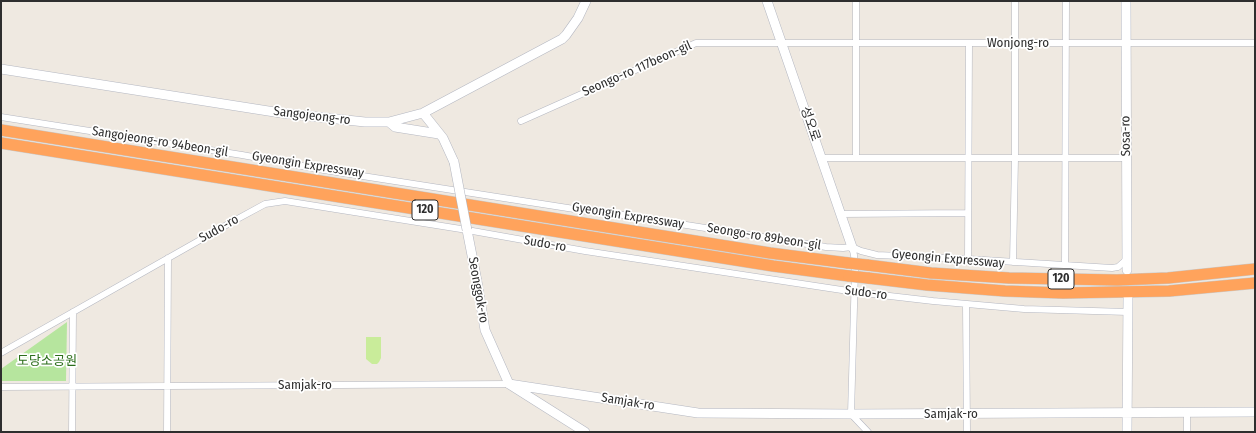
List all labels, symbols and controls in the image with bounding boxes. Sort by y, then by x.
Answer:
street label: Wonjong-ro [987,35,1049,51]
street label: Seongo-ro 117beon-gil [580,38,694,100]
street label: Sangojeong-ro [273,104,351,128]
street label: 성오로 [797,104,823,144]
street label: Sosa-ro [1118,115,1134,157]
street label: Sangojeong-ro 94beon-gil [91,124,229,160]
street label: Gyeongin Expressway [251,148,365,182]
street label: Gyeongin Expressway [571,199,685,233]
road number: 120 [412,200,438,220]
street label: Sudo-ro [196,212,242,246]
street label: Seongo-ro 89beon-gil [706,220,822,254]
street label: Sudo-ro [523,233,567,255]
street label: Gyeongin Expressway [891,246,1005,272]
street label: Seonggok-ro [465,256,491,324]
road number: 120 [1048,269,1074,289]
street label: Sudo-ro [844,283,888,303]
park label: 도당소공원 [17,353,77,369]
street label: Samjak-ro [278,377,332,393]
street label: Samjak-ro [600,390,656,414]
street label: Samjak-ro [924,406,978,422]

